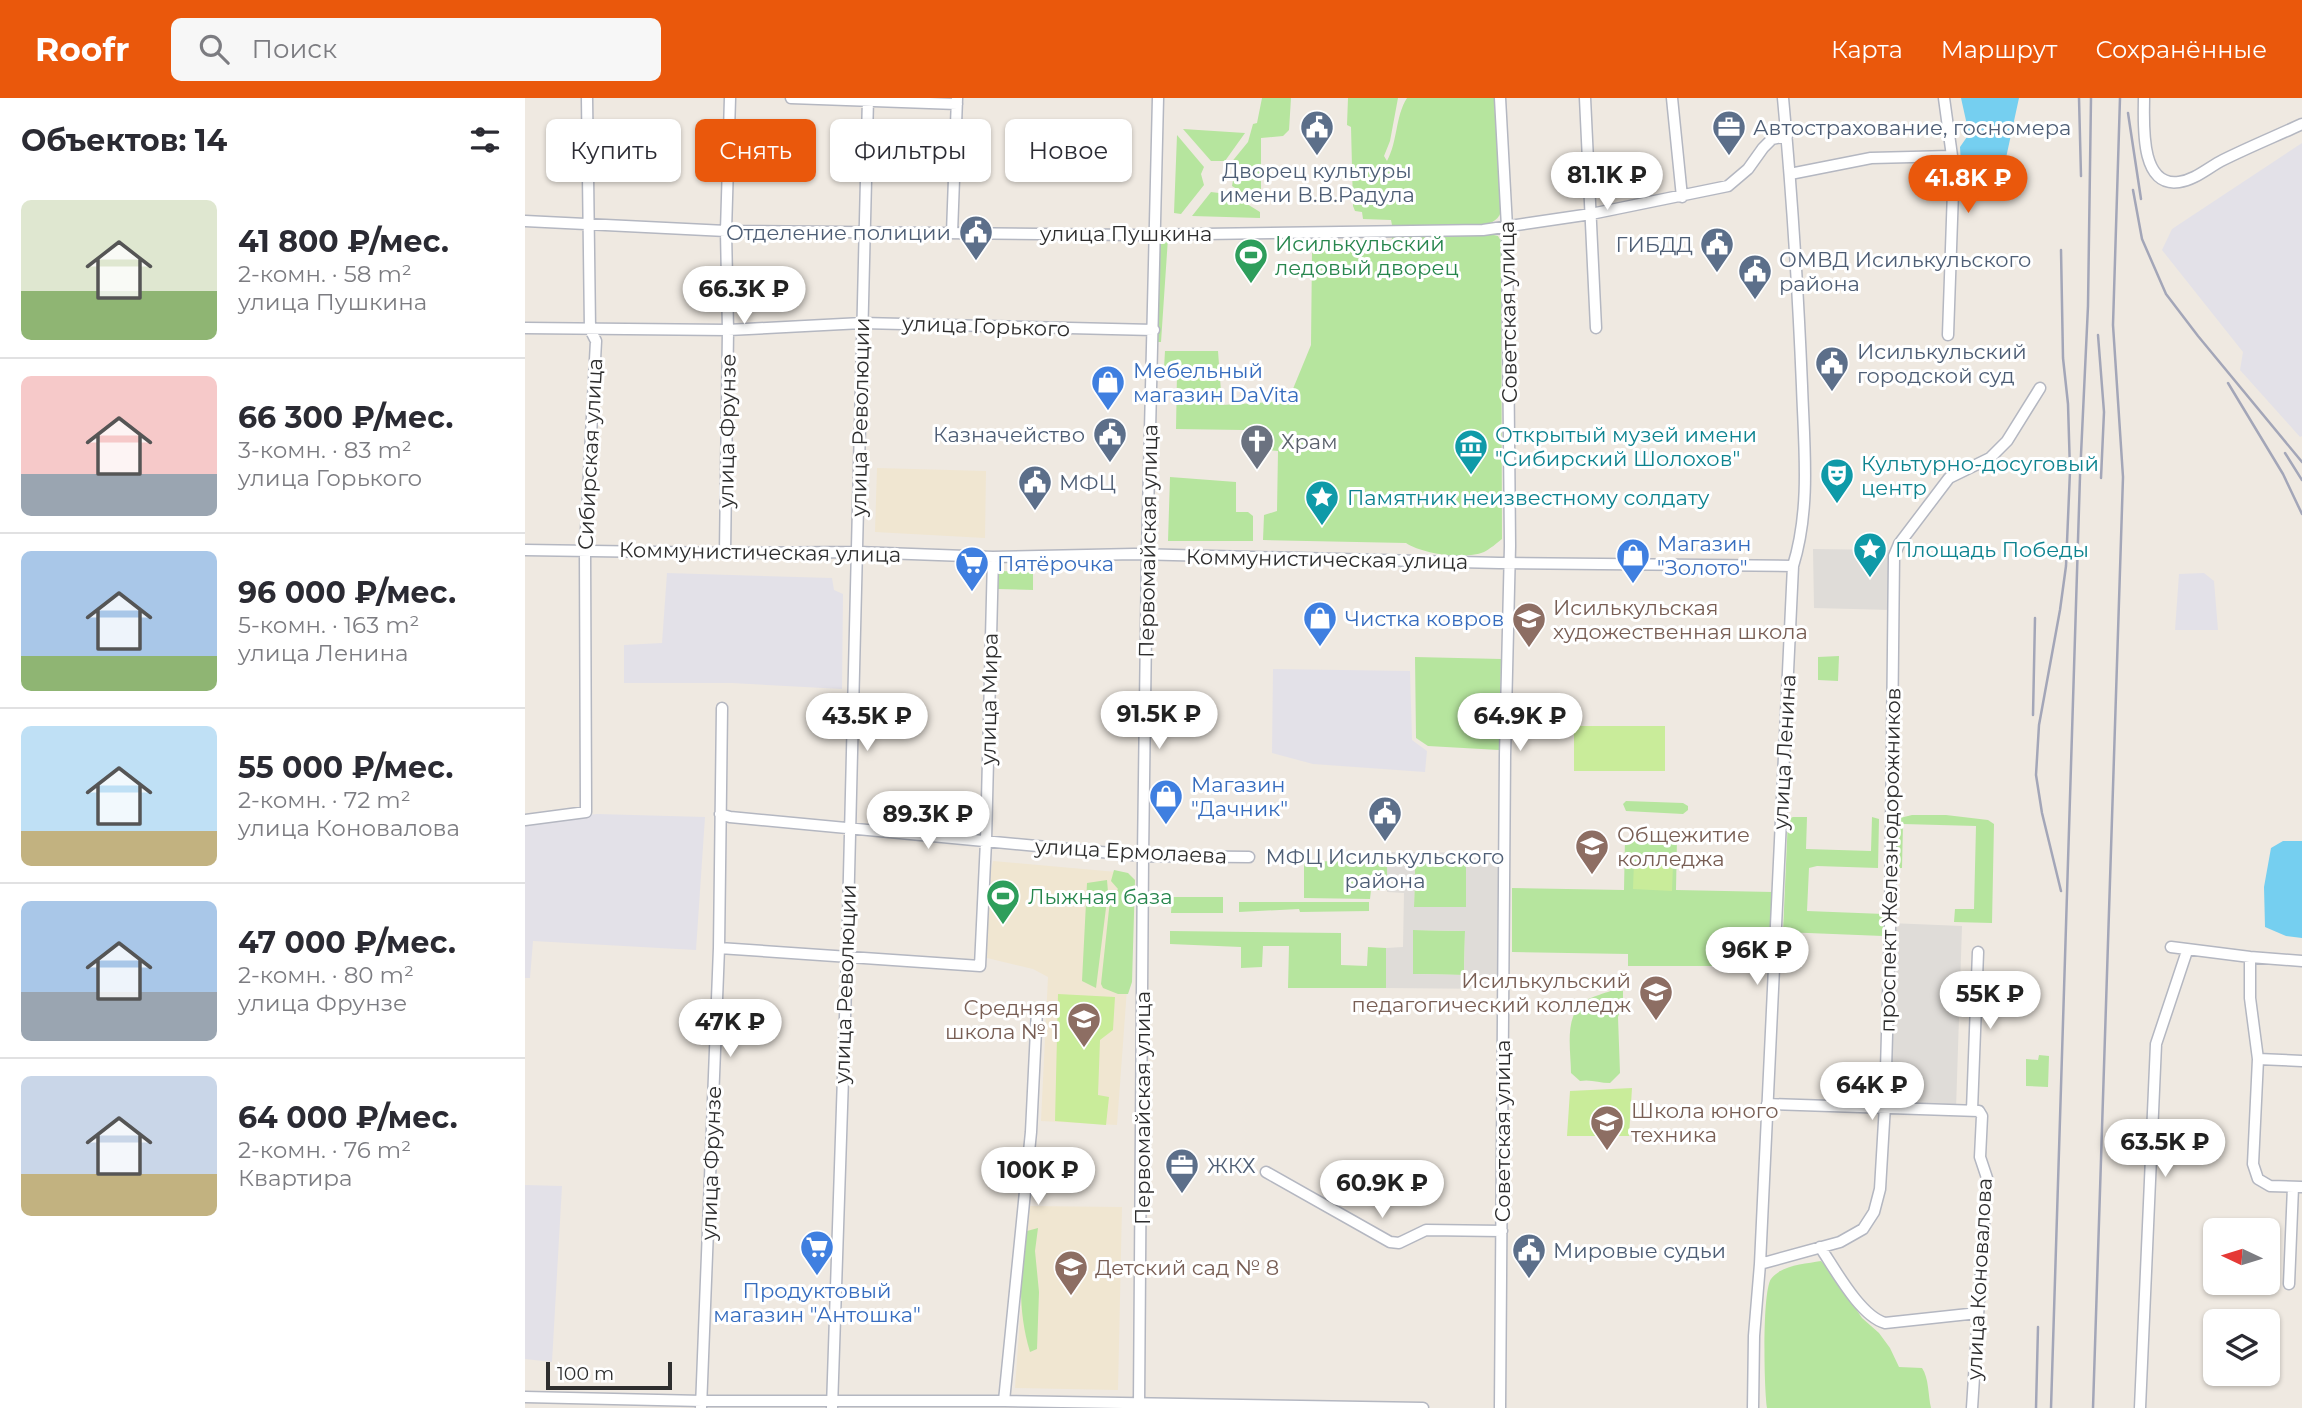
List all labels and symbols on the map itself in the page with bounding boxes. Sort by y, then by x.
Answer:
public building icon: Дворец культуры имени В.В.Радула [1298,108,1336,157]
office icon: Автострахование, госномера [1710,108,1748,157]
place label: Автострахование, госномера [1753,115,2071,140]
pin: 81.1K ₽ [1542,152,1672,212]
pin: 41.8K ₽ [1903,156,2033,215]
place label: Дворец культуры имени В.В.Радула [1219,158,1415,207]
public building icon: Отделение полиции [957,213,995,262]
place label: Отделение полиции [726,220,951,245]
street label: улица Пушкина [1039,221,1212,246]
street label: Советская улица [1494,221,1522,403]
public building icon: ГИБДД [1698,225,1736,274]
place label: Исилькульский ледовый дворец [1275,231,1459,280]
place label: ГИБДД [1615,232,1693,257]
sports icon: Исилькульский ледовый дворец [1232,236,1270,285]
place label: ОМВД Исилькульского района [1779,247,2031,296]
public building icon: ОМВД Исилькульского района [1736,252,1774,301]
pin: 66.3K ₽ [679,266,809,326]
street label: улица Горького [901,311,1070,341]
street label: улица Революции [846,317,874,518]
place label: Исилькульский городской суд [1857,339,2027,388]
public building icon: Исилькульский городской суд [1813,344,1851,393]
street label: улица Фрунзе [713,354,741,509]
street label: Сибирская улица [572,357,608,551]
place label: Мебельный магазин DaVita [1133,358,1299,407]
shop icon: Мебельный магазин DaVita [1089,363,1127,412]
public building icon: Казначейство [1091,415,1129,464]
place label: Казначейство [933,422,1085,447]
church icon: Храм [1238,422,1276,471]
place label: Открытый музей имени "Сибирский Шолохов" [1495,422,1757,471]
street label: Первомайская улица [1133,424,1163,658]
museum icon: Открытый музей имени "Сибирский Шолохов" [1452,427,1490,476]
place label: Храм [1281,429,1338,454]
place label: Культурно-досуговый центр [1861,451,2099,500]
theatre icon: Культурно-досуговый центр [1818,456,1856,505]
public building icon: МФЦ [1016,463,1054,512]
place label: МФЦ [1059,470,1116,495]
place icon: Памятник неизвестному солдату [1303,478,1341,527]
place label: Памятник неизвестному солдату [1347,485,1710,510]
place icon: Площадь Победы [1851,530,1889,579]
place label: Магазин "Золото" [1657,531,1752,580]
shop icon: Магазин "Золото" [1614,536,1652,585]
street label: Коммунистическая улица [619,537,901,567]
place label: Площадь Победы [1895,537,2089,562]
supermarket icon: Пятёрочка [953,544,991,593]
street label: Коммунистическая улица [1186,544,1468,574]
place label: Пятёрочка [997,551,1114,576]
place label: Исилькульская художественная школа [1553,595,1808,644]
shop icon: Чистка ковров [1301,599,1339,648]
school or university icon: Исилькульская художественная школа [1510,600,1548,649]
place label: Чистка ковров [1345,606,1504,631]
street label: улица Мира [975,633,1003,766]
street label: улица Ленина [1767,674,1801,831]
street label: проспект Железнодорожников [1874,687,1906,1033]
pin: 91.5K ₽ [1094,692,1224,751]
pin: 43.5K ₽ [802,694,932,753]
pin: 64.9K ₽ [1455,694,1585,753]
place label: Магазин "Дачник" [1191,772,1288,821]
shop icon: Магазин "Дачник" [1147,777,1185,826]
pin: 89.3K ₽ [863,792,993,851]
public building icon: МФЦ Исилькульского района [1366,794,1404,843]
place label: Общежитие колледжа [1617,822,1750,871]
school or university icon: Общежитие колледжа [1573,827,1611,876]
street label: улица Ермолаева [1033,833,1228,869]
place label: МФЦ Исилькульского района [1266,844,1504,893]
sports icon: Лыжная база [984,877,1022,926]
street label: улица Революции [829,884,861,1085]
place label: Лыжная база [1028,884,1172,909]
pin: 96K ₽ [1708,928,1806,987]
place label: Исилькульский педагогический колледж [1352,968,1631,1017]
pin: 55K ₽ [1941,972,2039,1031]
school or university icon: Исилькульский педагогический колледж [1637,973,1675,1022]
street label: Первомайская улица [1130,991,1155,1225]
place label: Средняя школа № 1 [945,995,1059,1044]
pin: 47K ₽ [681,1000,779,1059]
school or university icon: Средняя школа № 1 [1065,1000,1103,1049]
street label: Советская улица [1490,1040,1515,1222]
pin: 64K ₽ [1823,1062,1921,1122]
street label: улица Фрунзе [696,1085,726,1242]
place label: Школа юного техника [1631,1098,1779,1147]
school or university icon: Школа юного техника [1588,1103,1626,1152]
pin: 63.5K ₽ [2100,1119,2230,1179]
office icon: ЖКХ [1163,1146,1201,1195]
pin: 100K ₽ [981,1148,1095,1207]
place label: ЖКХ [1207,1153,1256,1178]
pin: 60.9K ₽ [1317,1160,1447,1220]
street label: улица Коновалова [1961,1177,1997,1382]
north arrow [2203,1218,2280,1295]
supermarket icon: Продуктовый магазин "Антошка" [798,1228,836,1277]
public building icon: Мировые судьи [1510,1231,1548,1280]
place label: Мировые судьи [1553,1238,1726,1263]
school or university icon: Детский сад № 8 [1052,1248,1090,1297]
place label: Детский сад № 8 [1095,1255,1279,1280]
place label: Продуктовый магазин "Антошка" [713,1278,921,1327]
scale bar [546,1359,672,1391]

